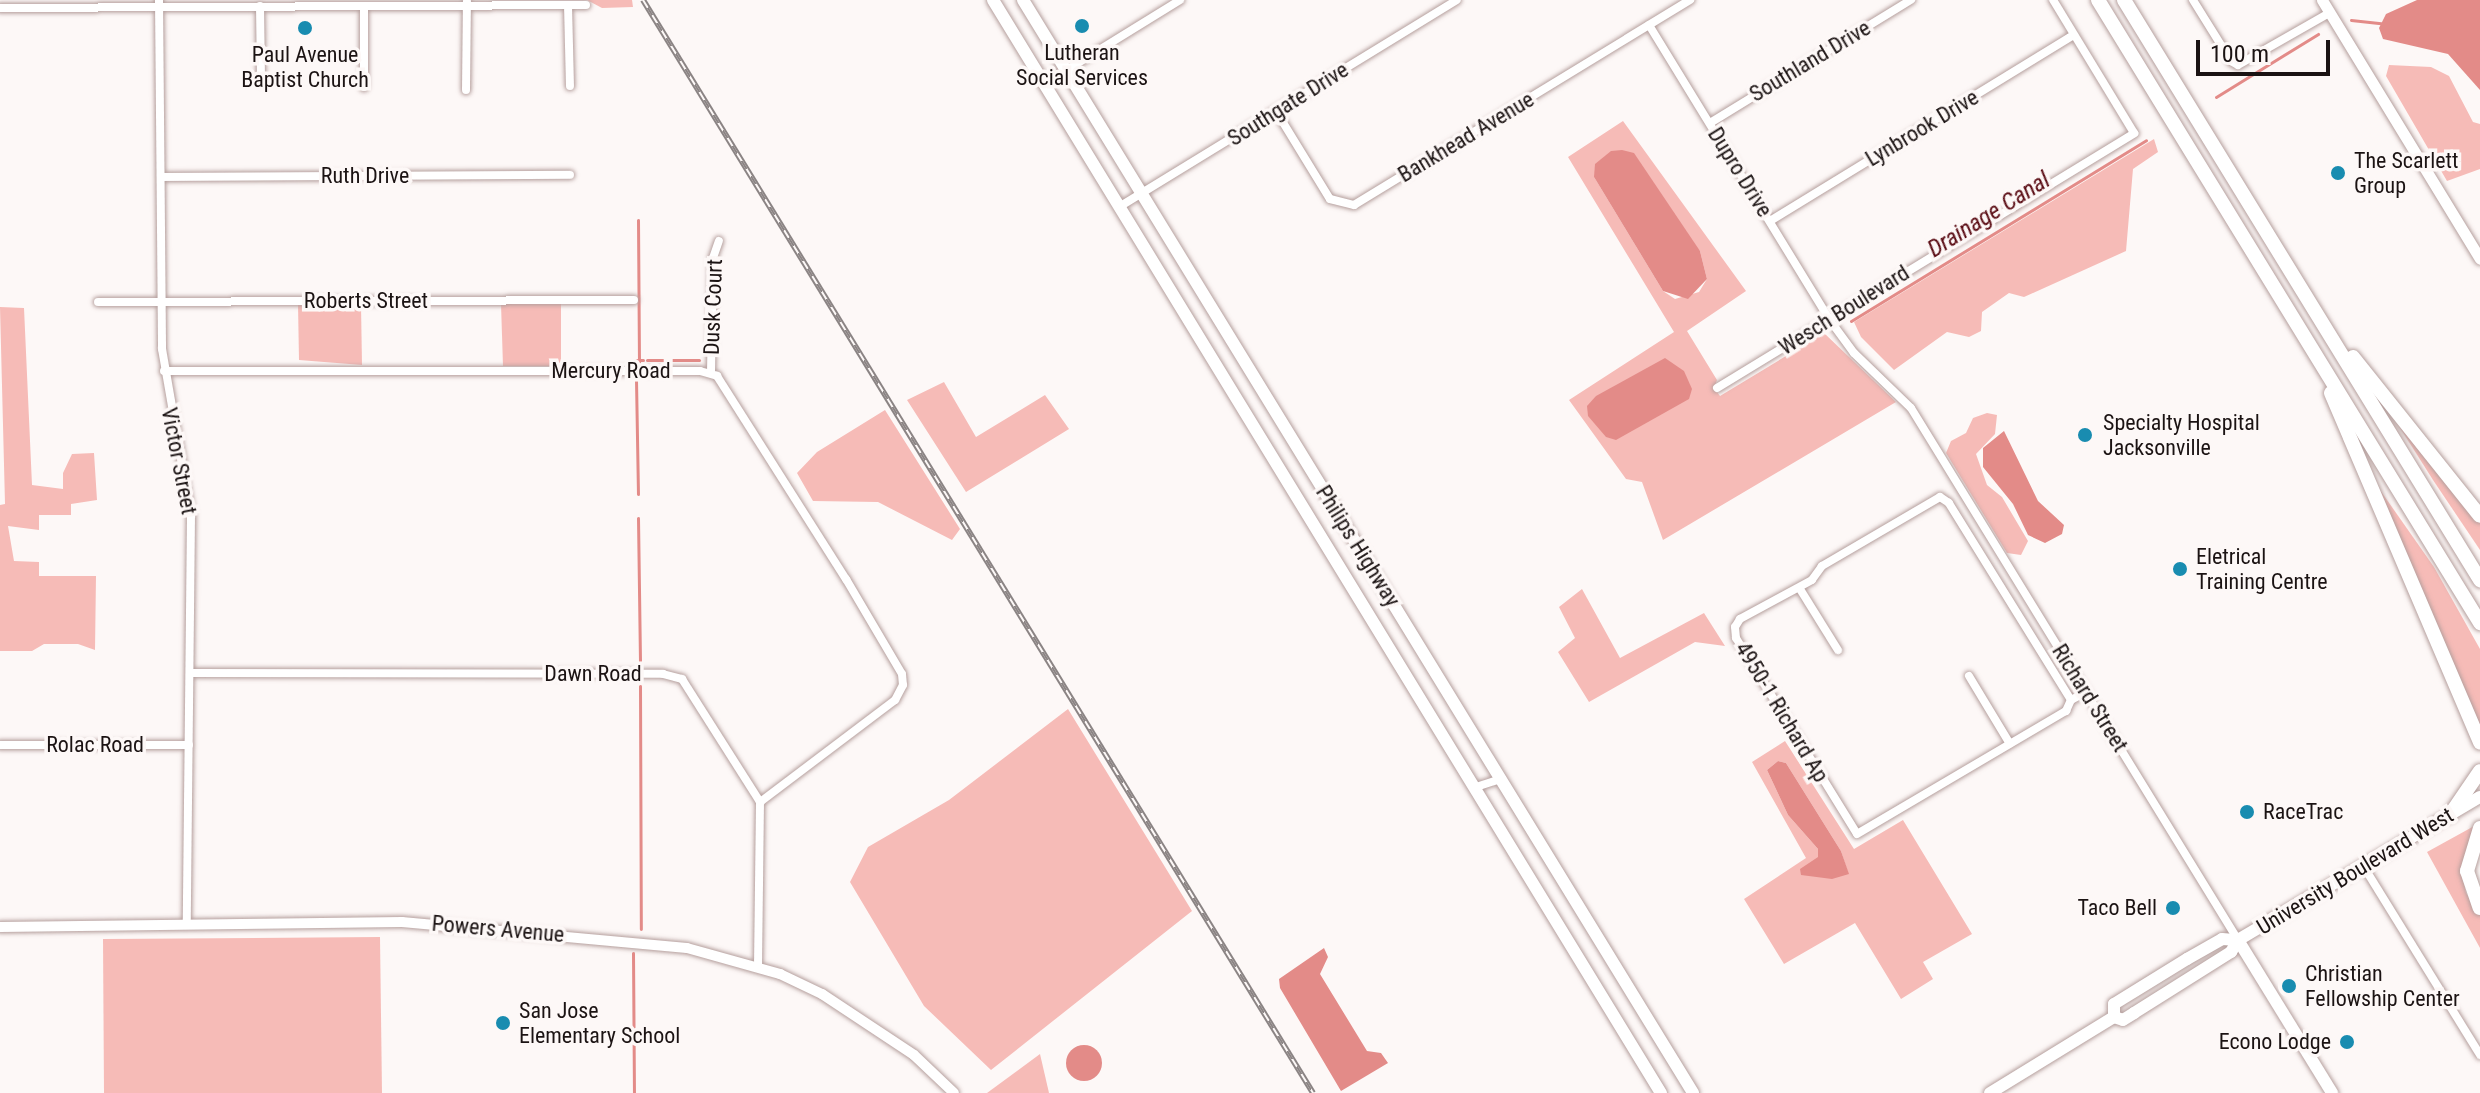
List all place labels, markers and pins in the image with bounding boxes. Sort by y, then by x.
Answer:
marker: Lutheran Social Services [1073,17,1091,35]
marker: Paul Avenue Baptist Church [296,19,314,37]
place label: Lutheran Social Services [1016,39,1148,90]
place label: Paul Avenue Baptist Church [241,41,369,92]
place label: The Scarlett Group [2354,147,2459,198]
marker: The Scarlett Group [2329,164,2347,182]
place label: Specialty Hospital Jacksonville [2103,409,2260,460]
marker: Specialty Hospital Jacksonville [2074,424,2096,446]
place label: Eletrical Training Centre [2196,543,2328,594]
marker: Eletrical Training Centre [2171,560,2189,578]
place label: RaceTrac [2263,799,2343,825]
marker: RaceTrac [2238,803,2256,821]
place label: Taco Bell [2078,895,2157,921]
marker: Taco Bell [2164,899,2182,917]
place label: Christian Fellowship Center [2305,960,2460,1012]
marker: Christian Fellowship Center [2280,977,2298,995]
place label: San Jose Elementary School [519,997,680,1048]
marker: San Jose Elementary School [494,1014,512,1032]
place label: Econo Lodge [2219,1029,2331,1055]
marker: Econo Lodge [2338,1033,2356,1051]

